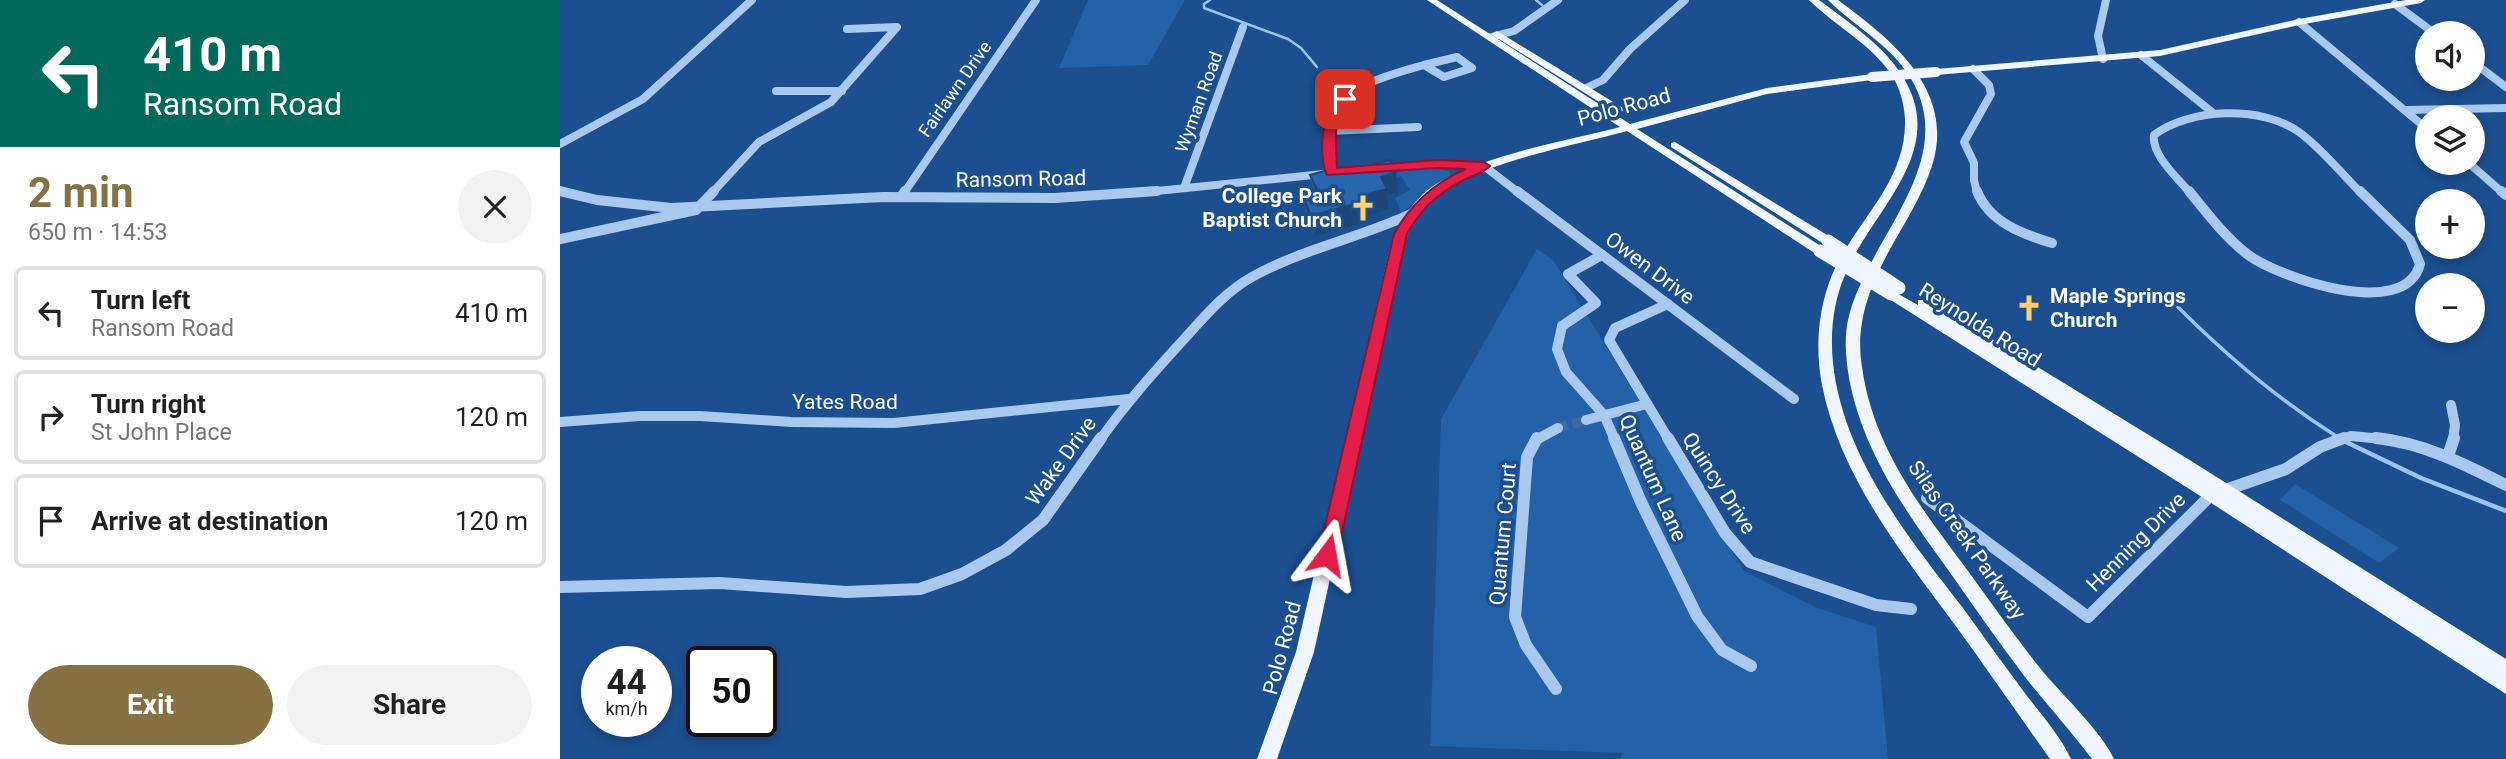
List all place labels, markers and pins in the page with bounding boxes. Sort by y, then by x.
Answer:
pin [1315,69,1375,129]
place label: College Park Baptist Church [1202,184,1343,232]
church icon: College Park Baptist Church [1348,193,1378,223]
place label: Maple Springs Church [2050,284,2186,332]
church icon: Maple Springs Church [2014,293,2044,323]

